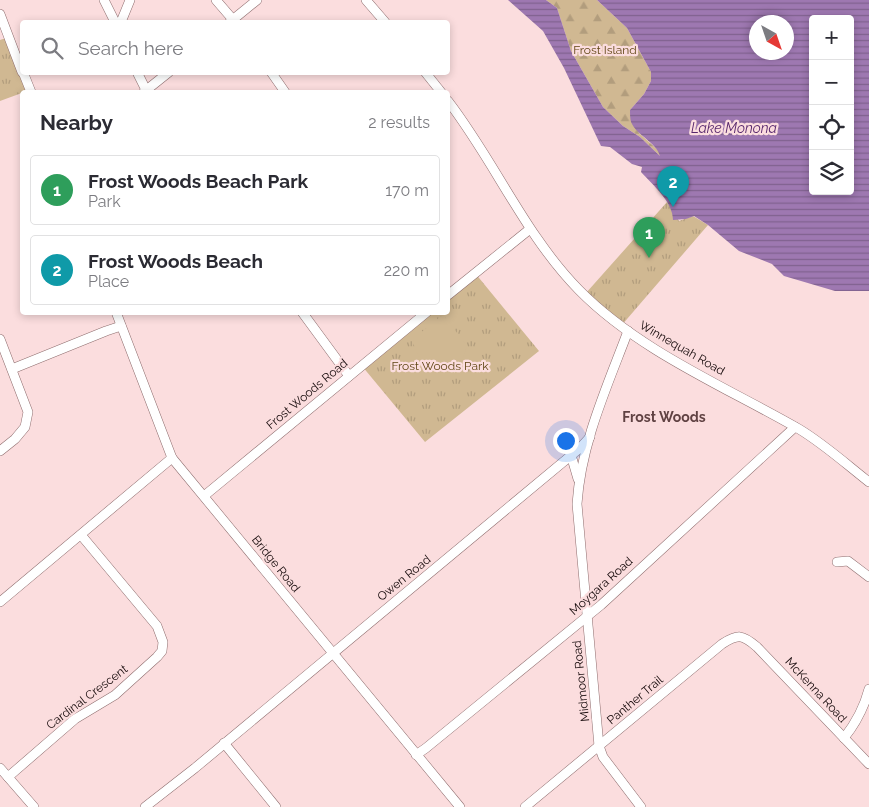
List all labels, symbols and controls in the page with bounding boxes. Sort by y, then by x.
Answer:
north arrow [749,15,794,60]
map controls [809,15,854,195]
button: + [809,15,854,60]
search box [20,20,450,75]
icon: search [38,34,66,62]
text: Search here [78,37,184,59]
park label: Frost Island [573,43,637,57]
button: − [809,60,854,105]
button: locate [809,105,854,150]
text: Nearby [40,110,113,135]
text: 2 results [368,113,430,132]
water label: Lake Monona [691,120,777,136]
button: layers [809,150,854,195]
pin: 2 [657,166,689,207]
text: Frost Woods Beach Park [88,170,308,192]
text: 1 [53,181,61,200]
text: 170 m [385,181,429,200]
text: Park [88,192,121,211]
pin: 1 [633,217,665,258]
text: Frost Woods Beach [88,250,263,272]
text: 2 [52,261,62,280]
text: 220 m [384,261,429,280]
text: Place [88,272,129,291]
street label: Winnequah Road [637,318,727,378]
street label: Frost Woods Road [264,356,350,432]
park label: Frost Woods Park [391,359,489,373]
district label: Frost Woods [622,409,706,425]
your location [553,428,579,454]
street label: Bridge Road [249,533,303,595]
street label: Owen Road [375,552,433,604]
street label: Moygara Road [567,554,635,618]
street label: Midmoor Road [570,640,592,722]
street label: McKenna Road [782,655,850,725]
street label: Cardinal Crescent [44,662,130,732]
street label: Panther Trail [604,672,666,727]

